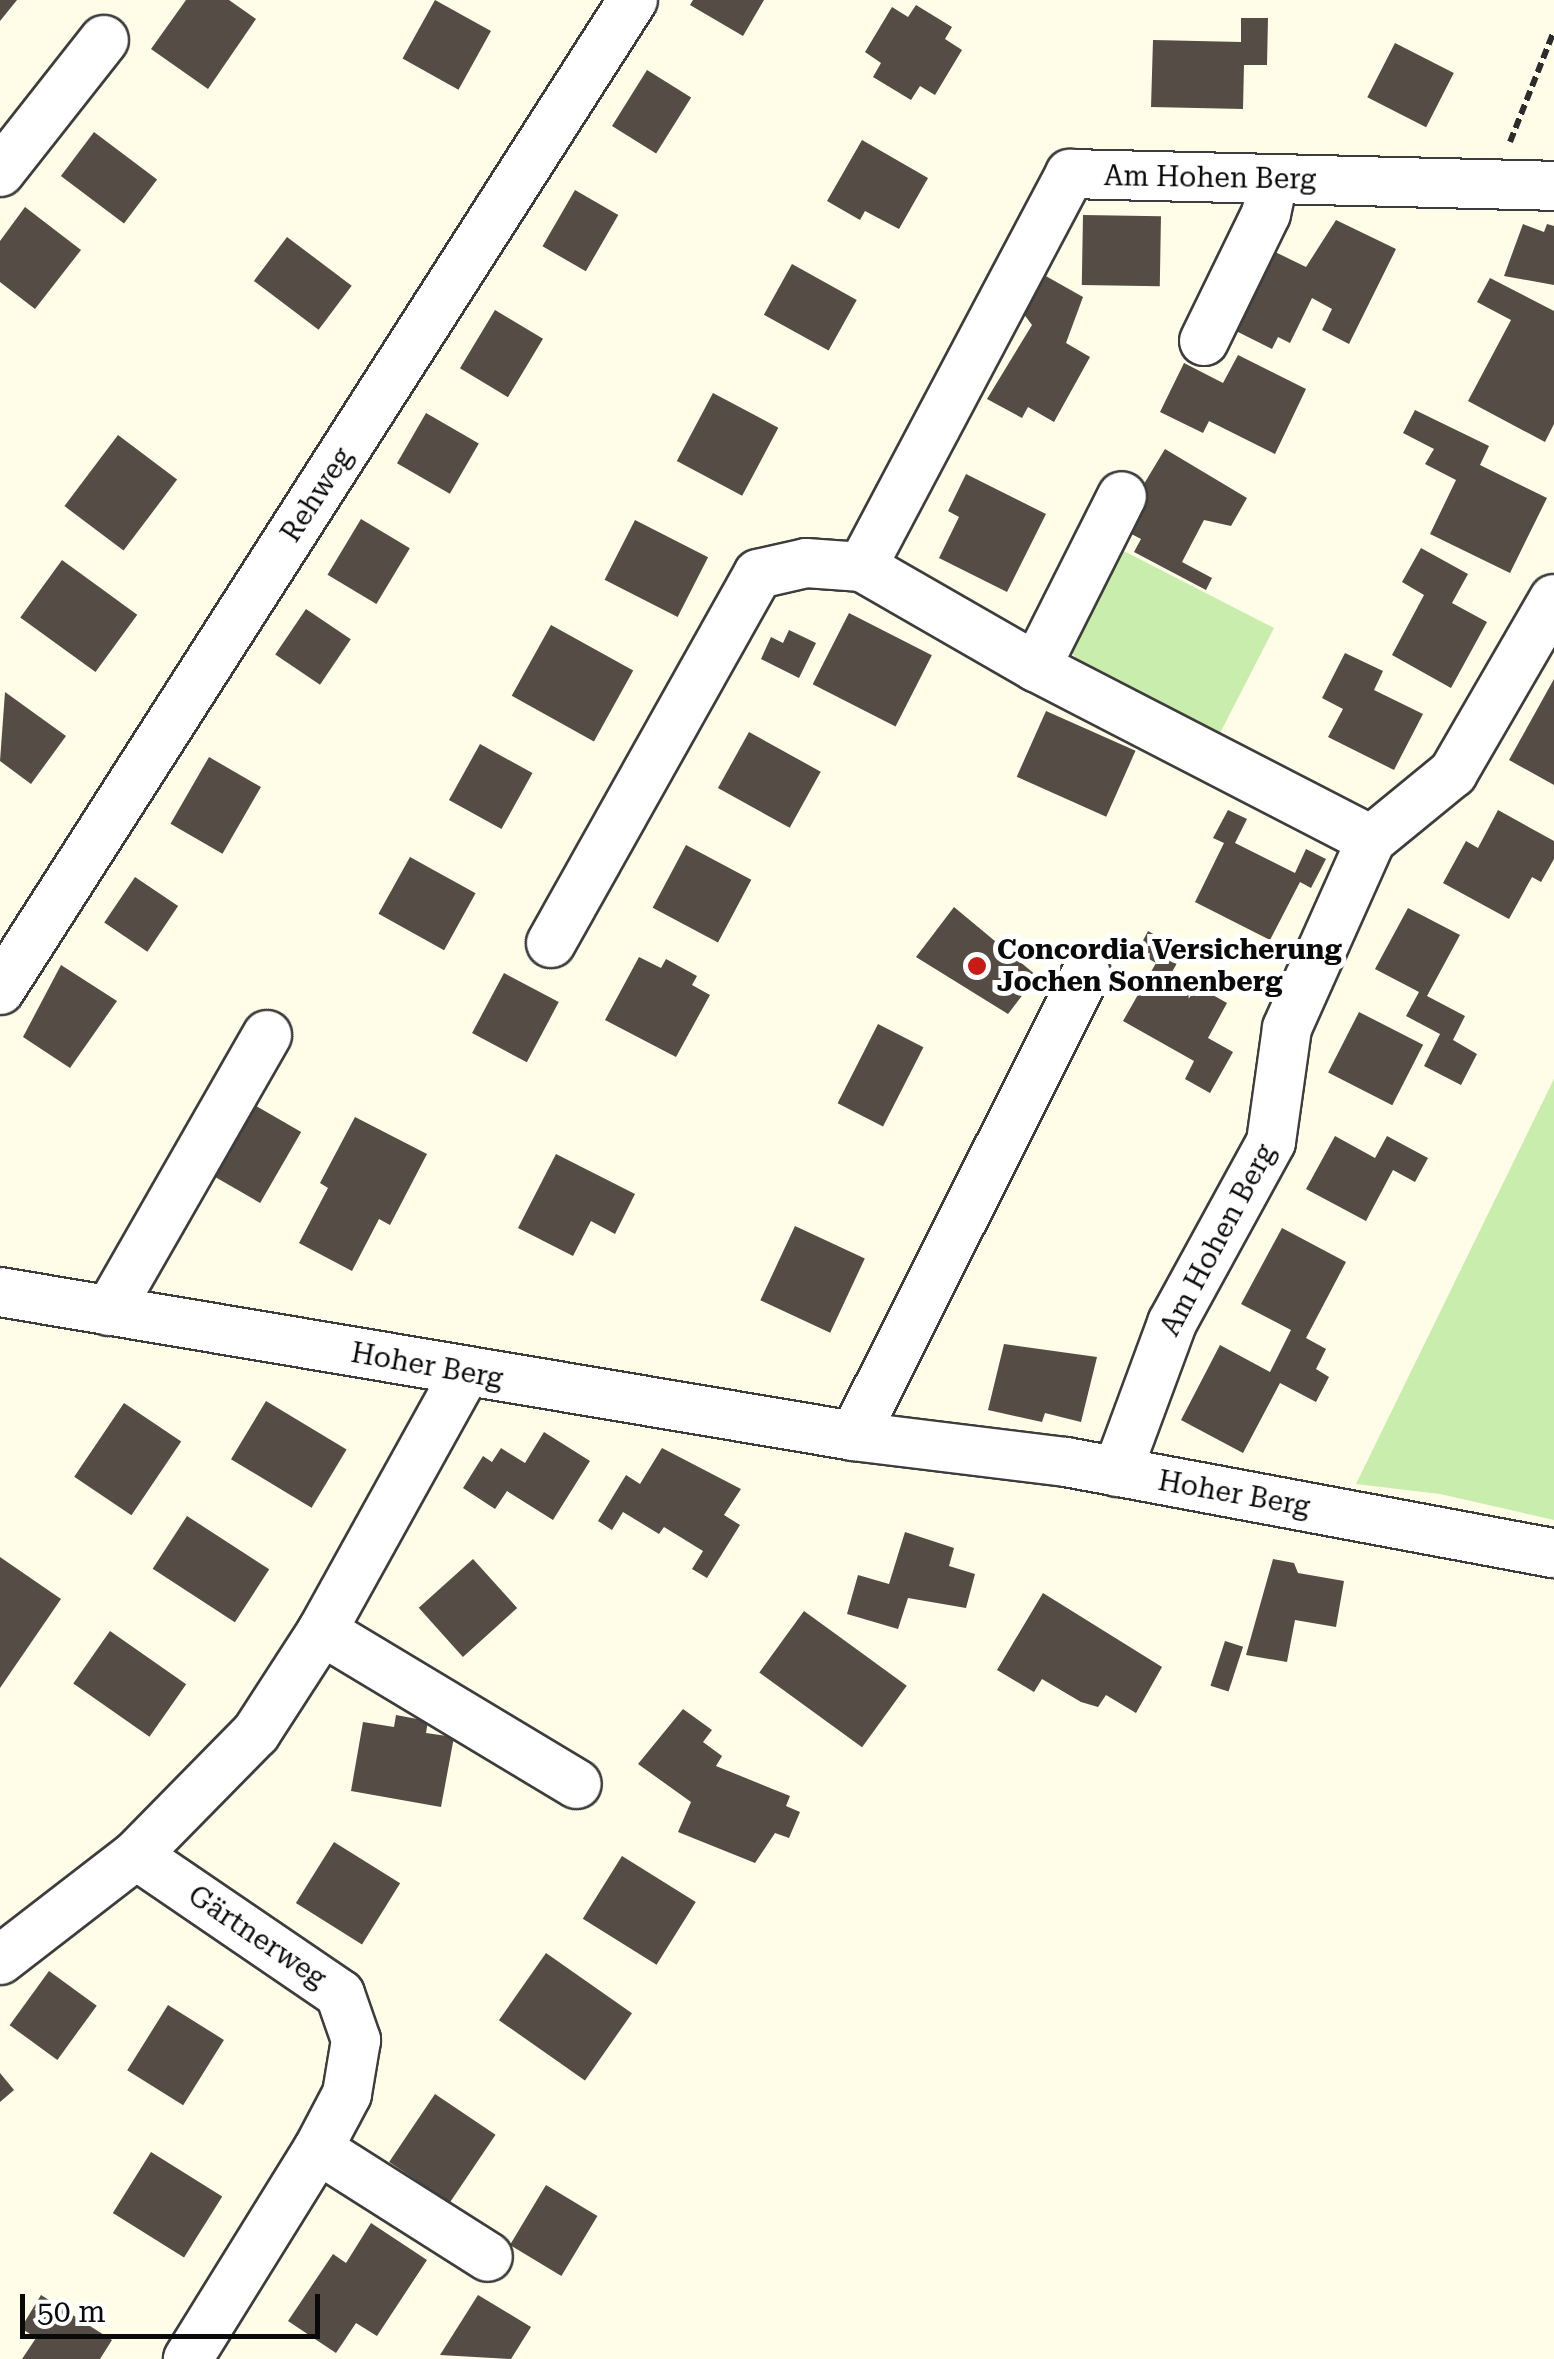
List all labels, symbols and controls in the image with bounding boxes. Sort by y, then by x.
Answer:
street label: Am Hohen Berg [1104,159,1316,197]
street label: Rehweg [274,442,360,548]
place label: Concordia Versicherung Jochen Sonnenberg [997,933,1342,999]
marker: Concordia Versicherung Jochen Sonnenberg [966,955,988,977]
street label: Am Hohen Berg [1153,1138,1283,1342]
street label: Hoher Berg [348,1336,506,1396]
street label: Hoher Berg [1155,1464,1313,1524]
street label: Gärtnerweg [182,1879,332,1995]
scale bar [25,2274,325,2336]
text: 50 m [37,2294,106,2329]

